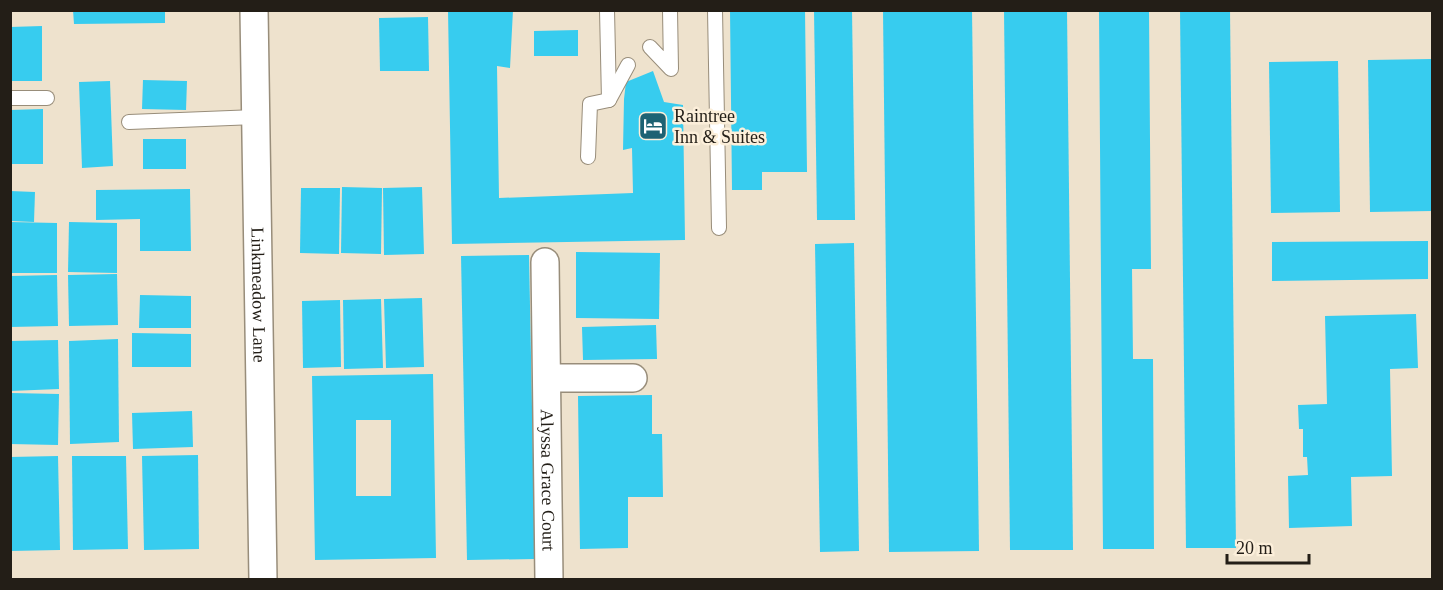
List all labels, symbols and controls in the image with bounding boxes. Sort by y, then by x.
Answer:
place label: Raintree Inn & Suites [674,106,765,147]
hotel icon: Raintree Inn & Suites [637,110,669,142]
street label: Linkmeadow Lane [247,227,270,363]
street label: Alyssa Grace Court [537,409,559,551]
scale bar [1227,527,1310,565]
text: 20 m [1236,538,1273,558]

